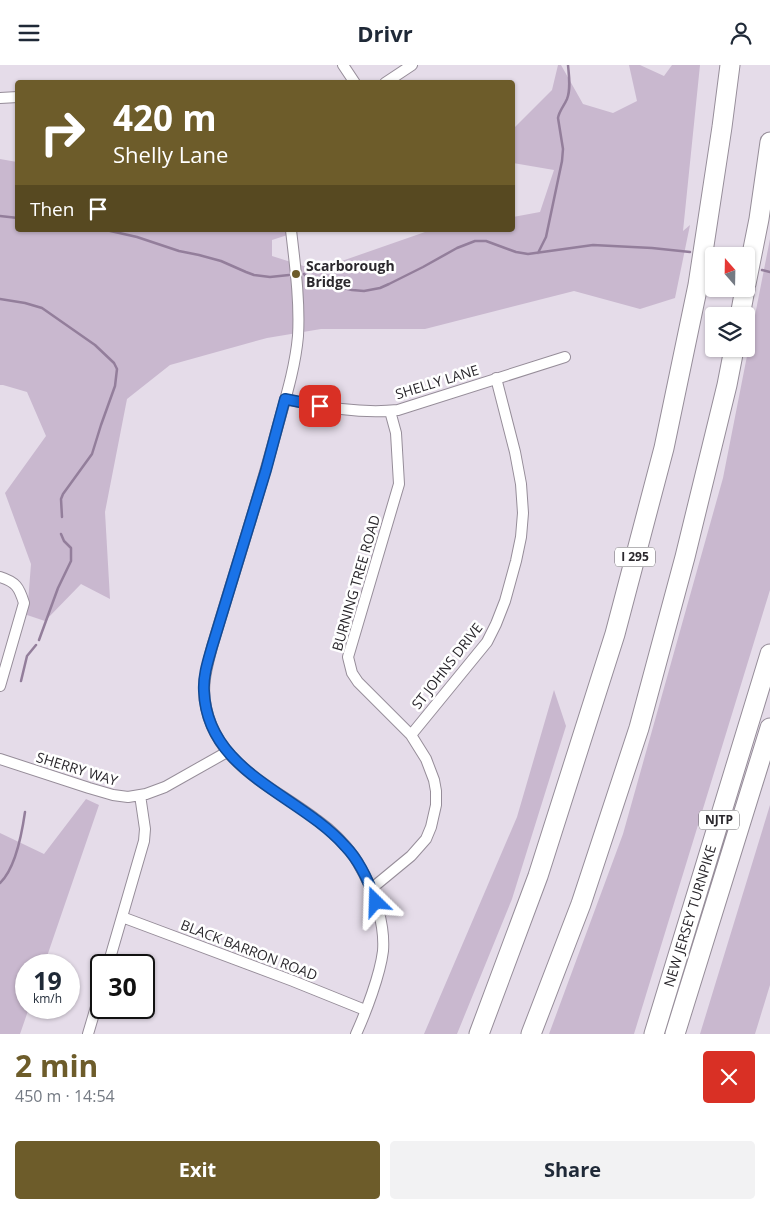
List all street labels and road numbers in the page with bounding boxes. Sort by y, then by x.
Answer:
street label: SHELLY LANE [393,360,481,403]
street label: BURNING TREE ROAD [327,513,384,653]
road number: I 295 [615,547,655,567]
street label: ST JOHNS DRIVE [407,619,486,713]
street label: SHERRY WAY [34,747,120,790]
road number: NJTP [699,811,739,829]
street label: NEW JERSEY TURNPIKE [659,842,720,989]
street label: BLACK BARRON ROAD [178,915,320,984]

